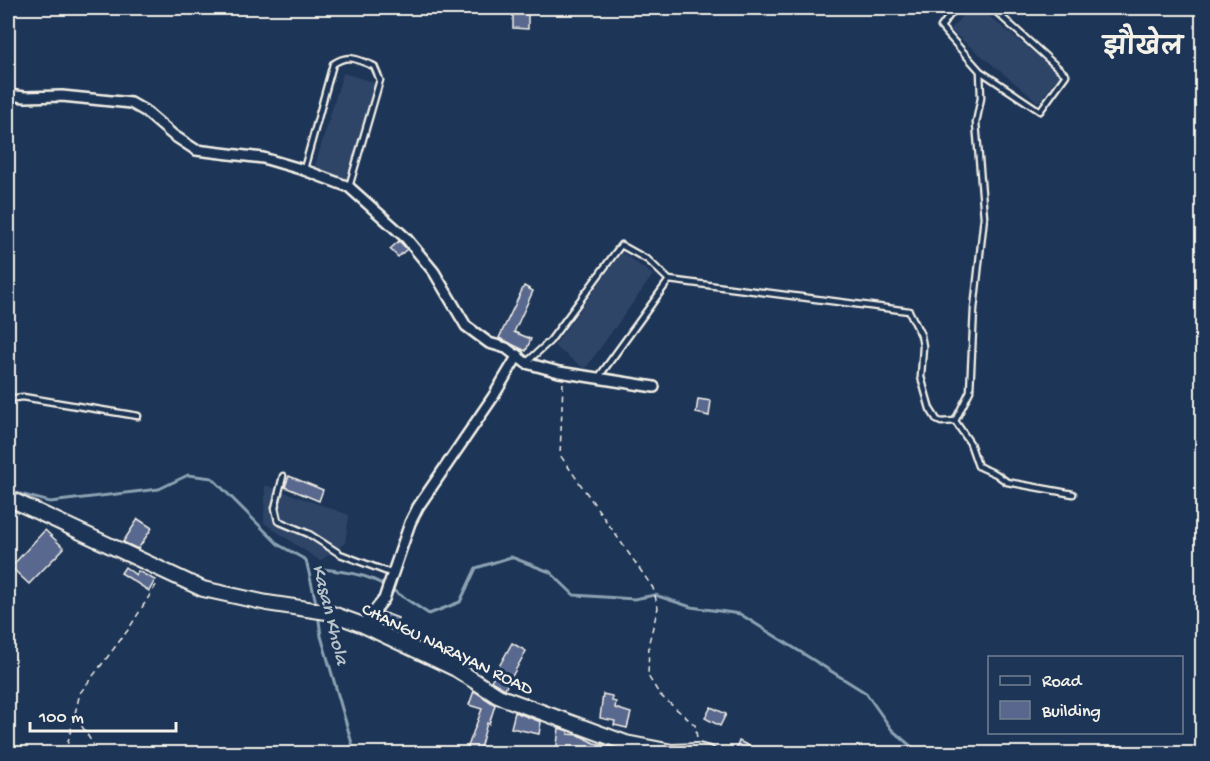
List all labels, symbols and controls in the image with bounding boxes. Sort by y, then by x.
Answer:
district label: झौखेल [1101,23,1186,64]
water label: Kasan Khola [305,562,353,669]
street label: CHANGU NARAYAN ROAD [358,600,536,701]
legend [988,656,1183,734]
text: Road [1042,672,1083,693]
scale bar [30,695,176,733]
text: Building [1041,702,1101,723]
text: 100 m [38,708,84,729]

